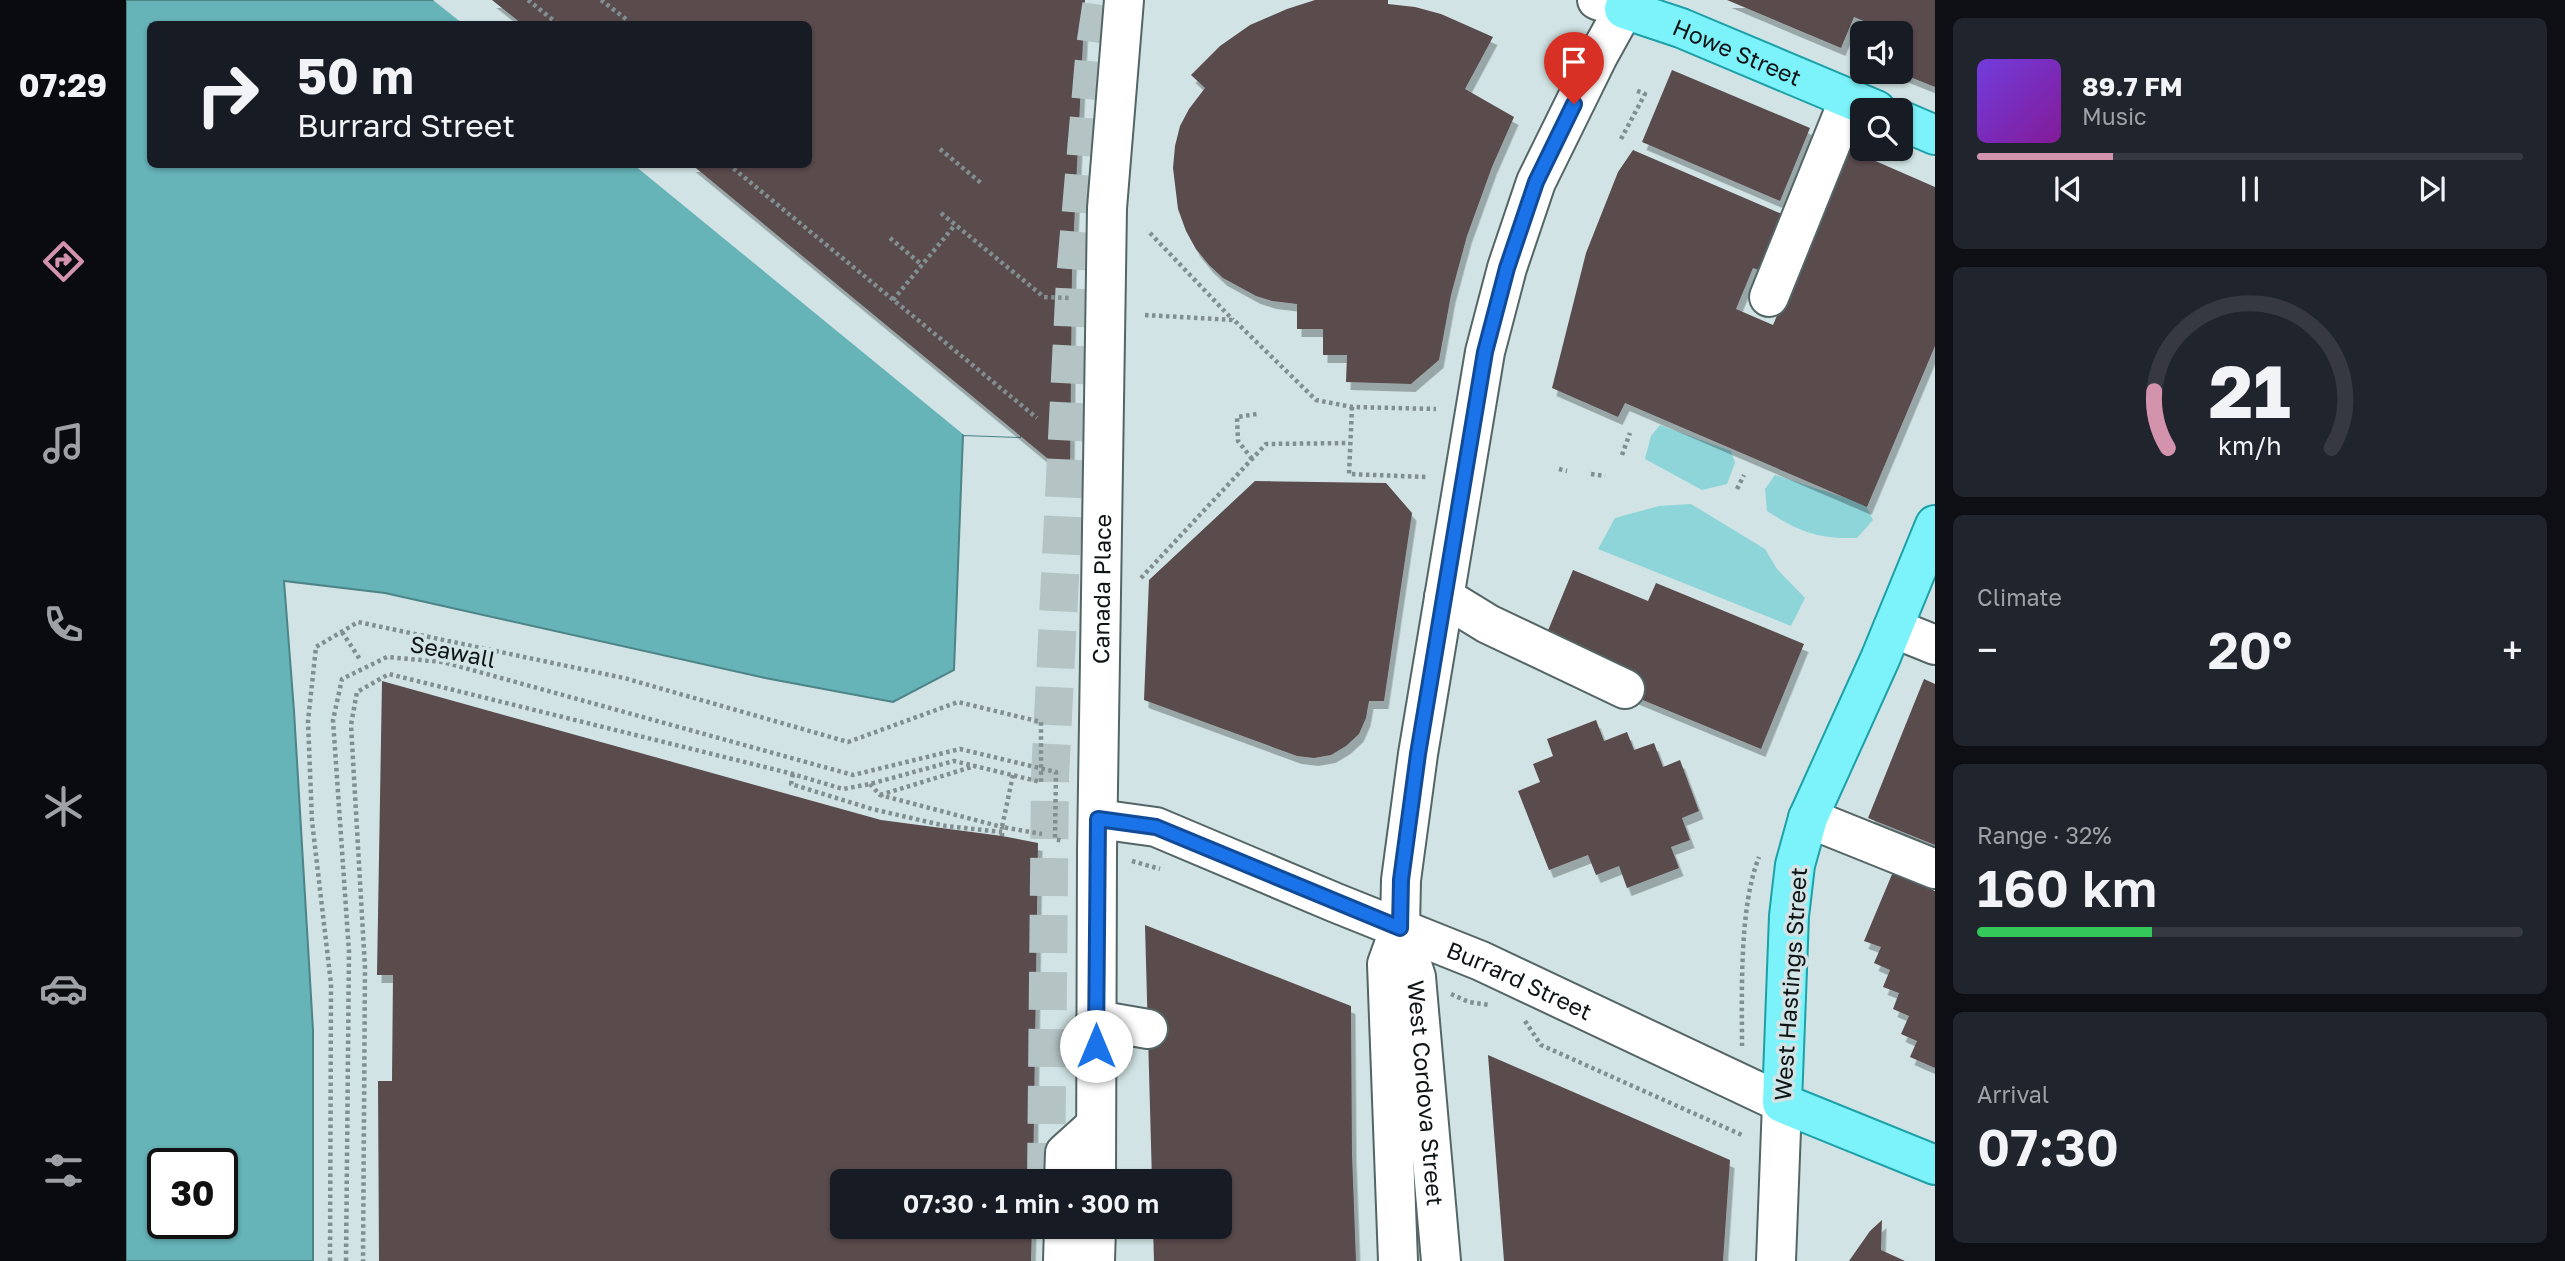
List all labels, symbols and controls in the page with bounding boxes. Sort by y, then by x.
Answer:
street label: Howe Street [1669,12,1806,91]
map controls [1850,21,1913,161]
button: sound [1850,21,1913,84]
pin [1544,32,1604,104]
icon: arrive [1555,43,1593,81]
text: 50 m [297,46,414,105]
icon: right [182,49,273,140]
text: 07:29 [19,66,107,104]
text: 89.7 FM [2082,71,2183,102]
button: search [1850,98,1913,161]
text: Music [2082,102,2147,130]
text: Burrard Street [297,106,515,144]
icon: previous [2049,170,2087,208]
icon: pause [2231,170,2269,208]
icon: next [2413,170,2451,208]
icon: directions [39,237,88,286]
text: 21 [2209,347,2291,434]
icon: music [39,419,88,468]
text: km/h [2218,430,2282,461]
street label: Canada Place [1086,514,1116,664]
text: Climate [1977,583,2062,611]
icon: phone [39,600,88,649]
text: 20° [2208,618,2292,680]
text: − [1977,627,1998,672]
text: + [2502,627,2523,672]
street label: Seawall [408,629,498,673]
icon: climate [39,782,88,831]
text: Range · 32% [1977,821,2112,849]
text: 160 km [1977,856,2157,918]
street label: West Hastings Street [1768,866,1812,1102]
street label: Burrard Street [1443,935,1597,1025]
icon: car [39,964,88,1013]
street label: West Cordova Street [1402,979,1450,1207]
position arrow [1059,1009,1133,1083]
text: Arrival [1977,1080,2049,1108]
text: 07:30 [1977,1115,2119,1177]
icon: filters [39,1146,88,1195]
speed limit sign: 30 [147,1148,238,1239]
text: 07:30 · 1 min · 300 m [903,1188,1159,1219]

